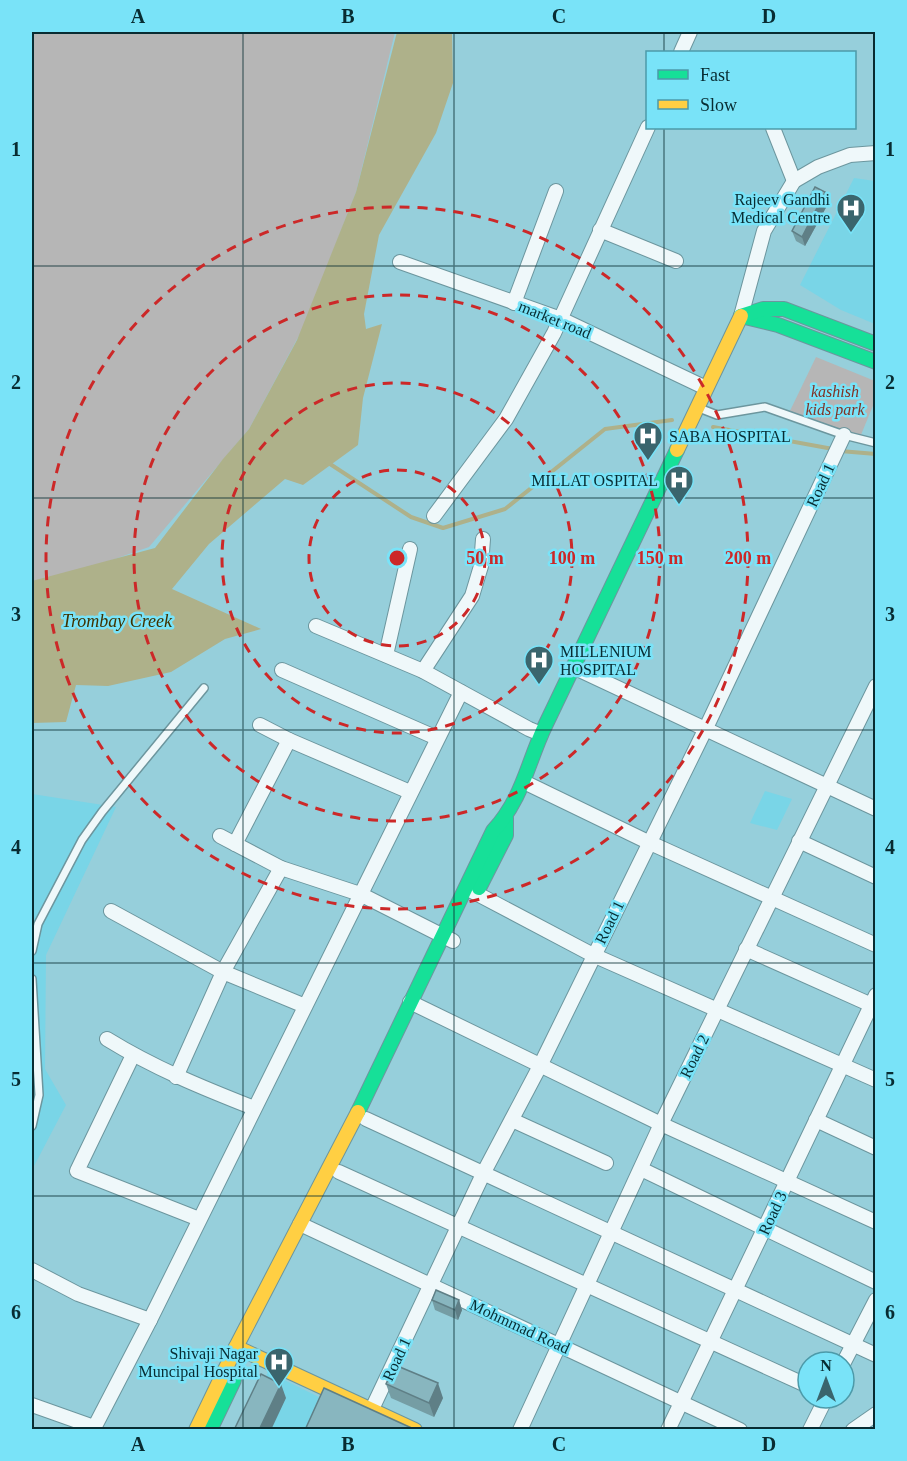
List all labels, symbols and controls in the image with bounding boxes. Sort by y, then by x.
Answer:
text: A [131,5,146,27]
text: B [341,5,355,27]
text: C [552,5,566,27]
text: D [762,5,776,27]
legend [646,51,856,129]
text: Fast [700,65,730,85]
text: Slow [700,95,737,115]
text: 1 [11,138,21,160]
text: 1 [885,138,895,160]
place label: Rajeev Gandhi Medical Centre [731,191,831,226]
hospital icon: Rajeev Gandhi Medical Centre [835,192,867,234]
street label: market road [516,297,594,342]
text: 2 [11,371,21,393]
text: 2 [885,371,895,393]
park label: kashish kids park [805,383,865,419]
hospital icon: SABA HOSPITAL [632,420,664,462]
place label: SABA HOSPITAL [669,428,791,445]
street label: Road 1 [803,461,838,510]
hospital icon: MILLAT OSPITAL [663,464,695,506]
place label: MILLAT OSPITAL [531,472,658,489]
centre of rings [387,548,407,568]
text: 50 m [466,548,504,568]
text: 100 m [549,548,595,568]
text: 150 m [637,548,683,568]
text: 200 m [725,548,771,568]
text: 3 [11,603,21,625]
text: 3 [885,603,895,625]
water label: Trombay Creek [62,611,173,631]
place label: MILLENIUM HOSPITAL [560,643,652,678]
hospital icon: MILLENIUM HOSPITAL [523,644,555,686]
text: 4 [11,836,21,858]
text: 4 [885,836,895,858]
street label: Road 1 [592,898,627,947]
street label: Road 2 [677,1032,712,1081]
text: 5 [11,1068,21,1090]
text: 5 [885,1068,895,1090]
street label: Road 3 [755,1189,790,1238]
street label: Mohmmad Road [467,1296,572,1357]
text: 6 [11,1301,21,1323]
text: 6 [885,1301,895,1323]
street label: Road 1 [379,1335,414,1384]
place label: Shivaji Nagar Muncipal Hospital [138,1345,259,1381]
hospital icon: Shivaji Nagar Muncipal Hospital [263,1346,295,1388]
north arrow [796,1350,856,1410]
text: N [820,1357,832,1374]
text: A [131,1433,146,1455]
text: B [341,1433,355,1455]
text: C [552,1433,566,1455]
text: D [762,1433,776,1455]

